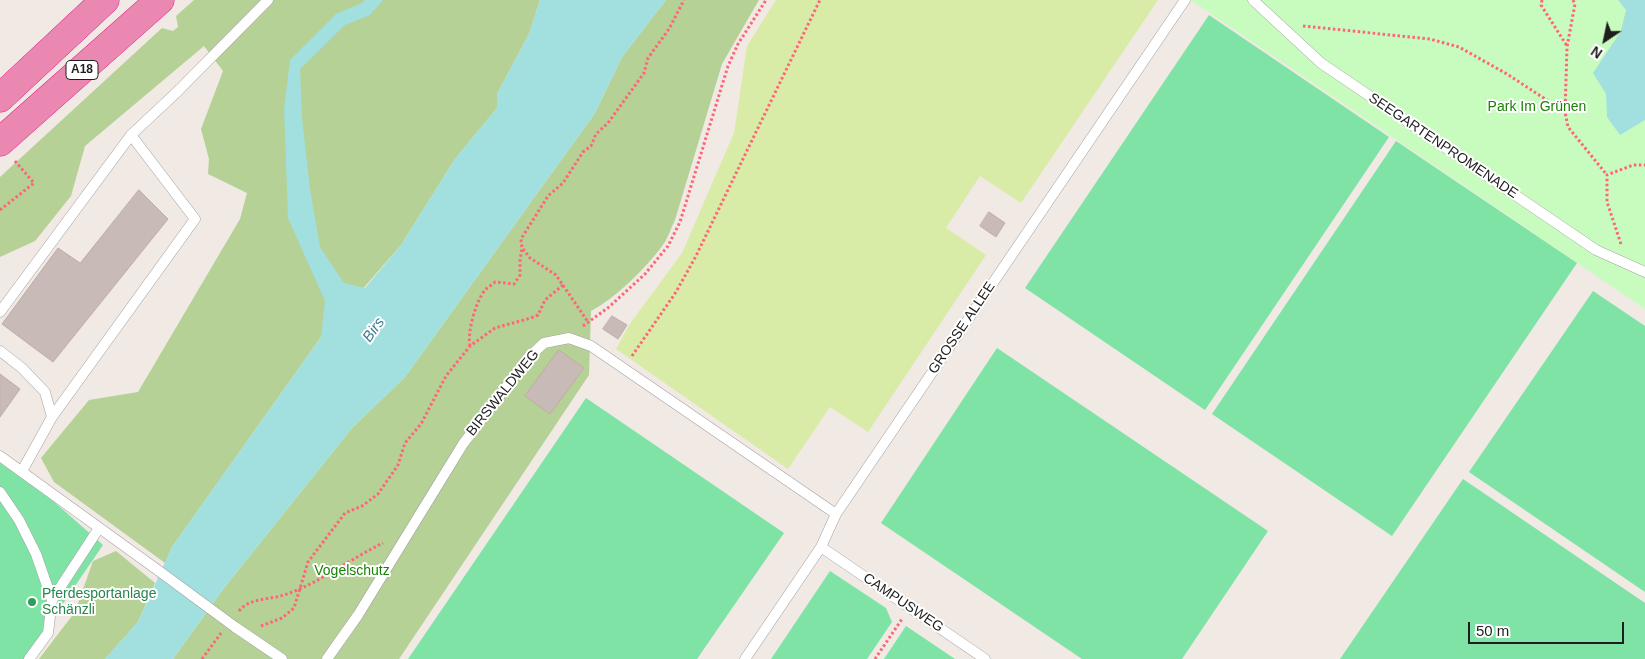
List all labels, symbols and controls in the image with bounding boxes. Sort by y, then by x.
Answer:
north arrow [1580,15,1630,65]
text: N [1588,43,1605,62]
road number: A18 [66,60,98,80]
street label: SEEGARTENPROMENADE [1365,90,1521,202]
park label: Park Im Grünen [1488,99,1586,115]
street label: GROSSE ALLEE [925,279,999,377]
water label: Birs [359,314,389,346]
street label: BIRSWALDWEG [463,347,543,439]
park label: Vogelschutz [314,563,390,579]
street label: CAMPUSWEG [860,570,946,636]
place label: Pferdesportanlage Schänzli [42,586,156,618]
marker: Pferdesportanlage Schänzli [26,596,38,608]
scale bar [1470,612,1626,644]
text: 50 m [1476,622,1509,639]

